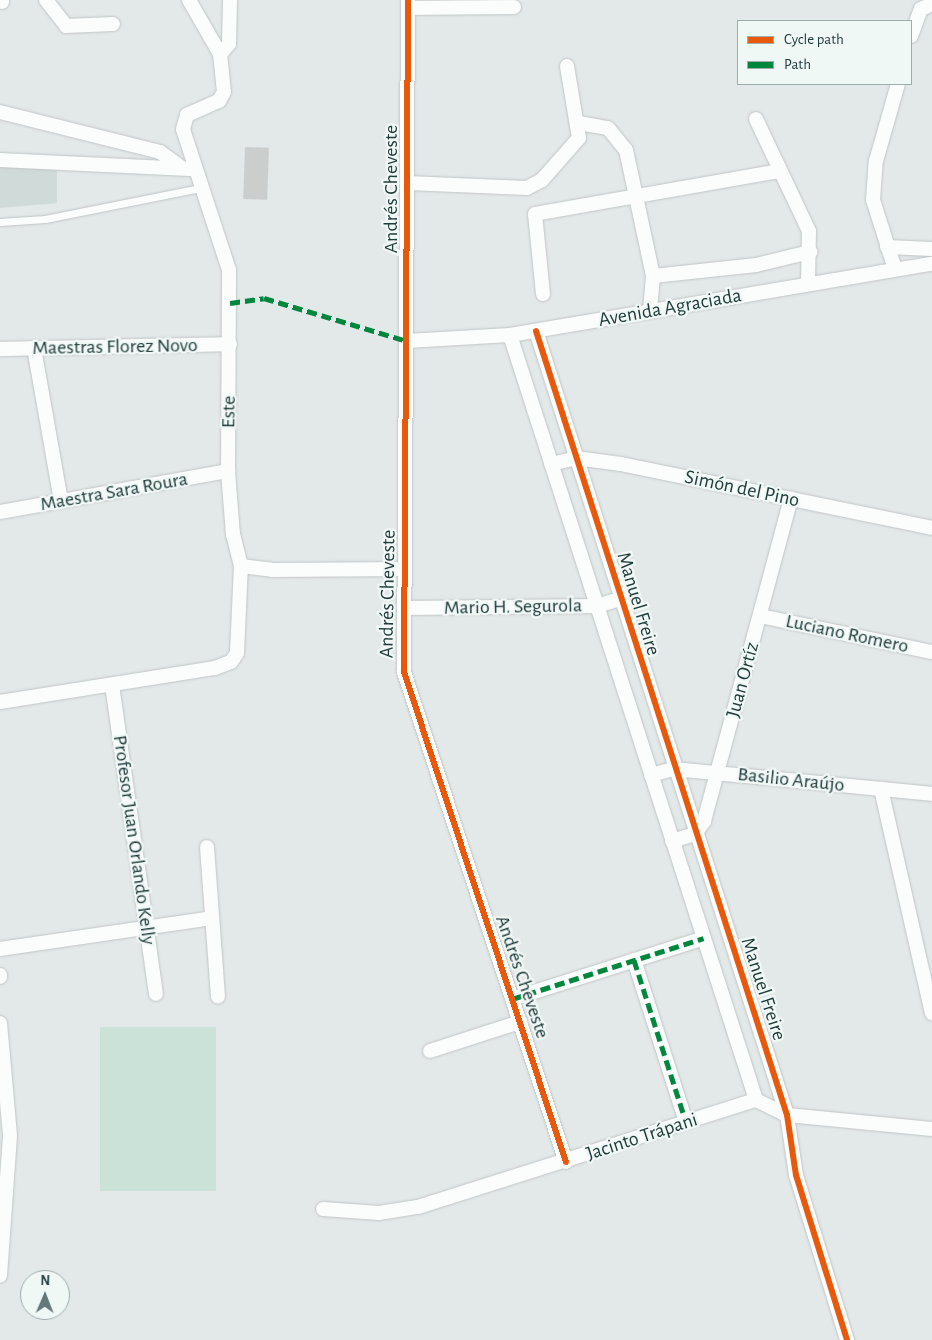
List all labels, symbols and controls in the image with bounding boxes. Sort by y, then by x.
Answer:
legend [737,20,912,85]
text: Cycle path [784,32,844,47]
text: Path [784,57,811,72]
street label: Andrés Cheveste [379,125,403,253]
street label: Avenida Agraciada [597,284,743,332]
street label: Maestras Florez Novo [32,334,198,360]
street label: Este [217,396,241,428]
street label: Simón del Pino [682,465,802,513]
street label: Maestra Sara Roura [38,467,190,517]
street label: Andrés Cheveste [375,530,401,658]
street label: Manuel Freire [611,549,665,659]
street label: Mario H. Segurola [444,594,582,620]
street label: Luciano Romero [783,609,911,659]
street label: Juan Ortíz [721,639,765,721]
street label: Profesor Juan Orlando Kelly [107,734,161,946]
street label: Basilio Araújo [736,762,846,798]
street label: Andrés Cheveste [490,912,554,1042]
street label: Manuel Freire [735,935,791,1043]
street label: Jacinto Trápani [583,1108,701,1166]
north arrow [20,1270,70,1320]
text: N [40,1274,50,1288]

